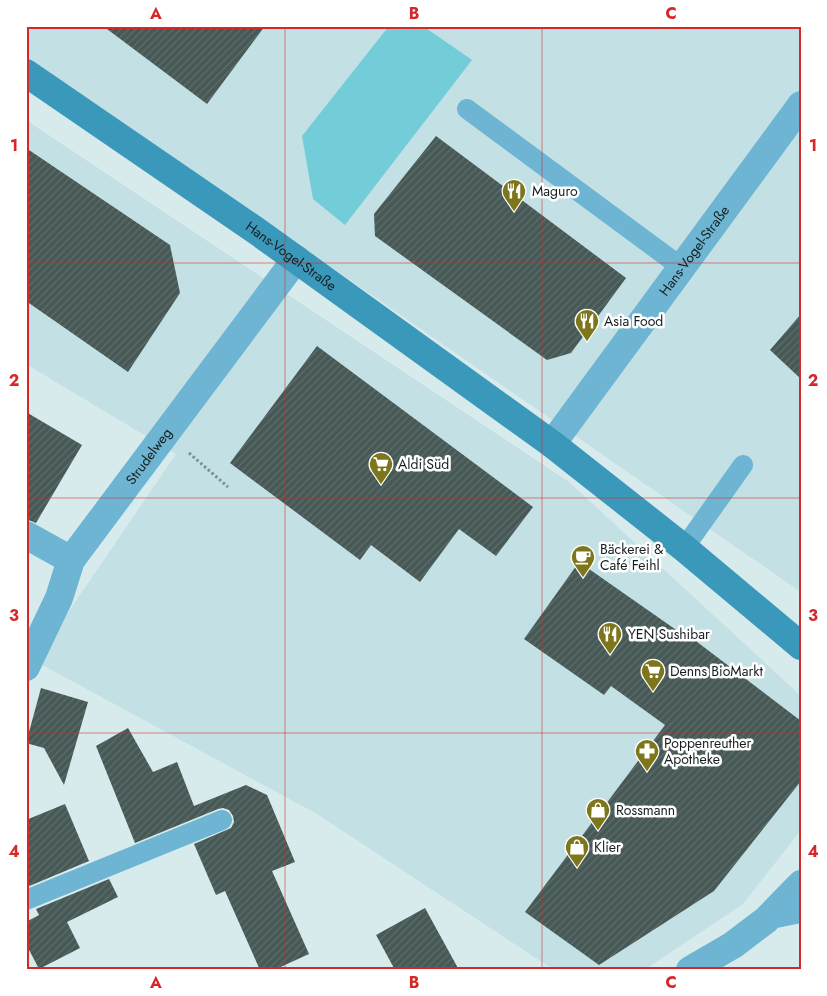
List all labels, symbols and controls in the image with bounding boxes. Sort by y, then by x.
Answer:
text: A [149,2,162,25]
text: B [409,2,419,25]
text: C [665,2,677,25]
text: 1 [10,134,18,157]
text: 1 [809,134,817,157]
restaurant icon: Maguro [501,178,527,212]
place label: Maguro [532,181,578,201]
street label: Hans-Vogel-Straße [654,201,734,300]
street label: Hans-Vogel-Straße [242,216,341,295]
restaurant icon: Asia Food [574,308,600,342]
place label: Asia Food [604,311,663,331]
text: 2 [9,369,19,392]
text: 2 [808,369,818,392]
street label: Strudelweg [121,424,176,489]
supermarket icon: Aldi Süd [368,451,394,485]
place label: Aldi Süd [398,454,449,474]
place label: Bäckerei & Café Feihl [600,539,664,575]
cafe icon: Bäckerei & Café Feihl [570,544,596,578]
text: 3 [9,604,19,627]
text: 3 [808,604,818,627]
restaurant icon: YEN Sushibar [597,621,623,655]
place label: YEN Sushibar [628,624,710,644]
supermarket icon: Denns BioMarkt [640,658,666,692]
place label: Denns BioMarkt [670,661,763,681]
place label: Poppenreuther Apotheke [664,733,751,769]
pharmacy icon: Poppenreuther Apotheke [634,738,660,772]
shop icon: Rossmann [585,797,611,831]
place label: Rossmann [616,800,675,820]
shop icon: Klier [564,834,590,868]
place label: Klier [594,837,621,857]
text: 4 [8,840,20,863]
text: 4 [807,840,819,863]
text: A [149,971,162,994]
text: B [409,971,419,994]
text: C [665,971,677,994]

